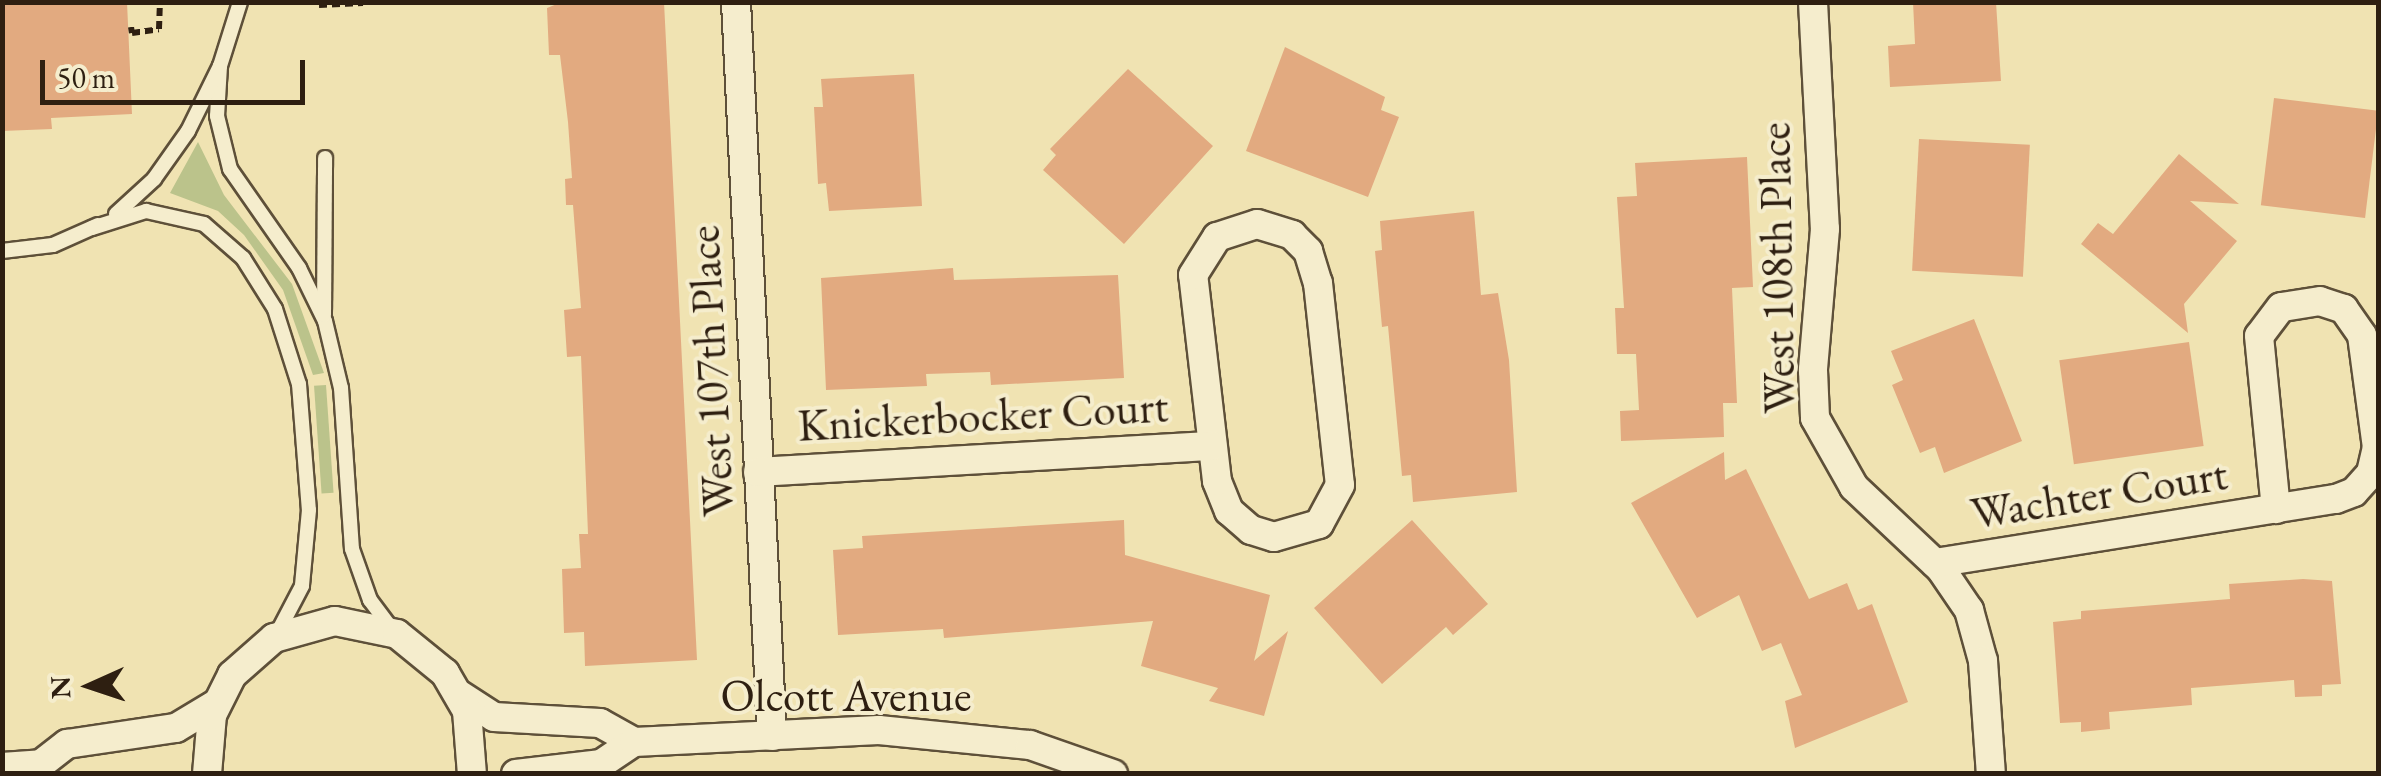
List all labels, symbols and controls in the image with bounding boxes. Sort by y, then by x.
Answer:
scale bar [45,40,310,102]
text: 50 m [57,58,115,97]
street label: West 108th Place [1747,122,1807,414]
street label: West 107th Place [676,224,746,518]
street label: Knickerbocker Court [796,379,1170,453]
street label: Wachter Court [1967,447,2231,541]
north arrow [40,636,140,736]
street label: Olcott Avenue [720,669,972,723]
text: N [41,675,79,700]

